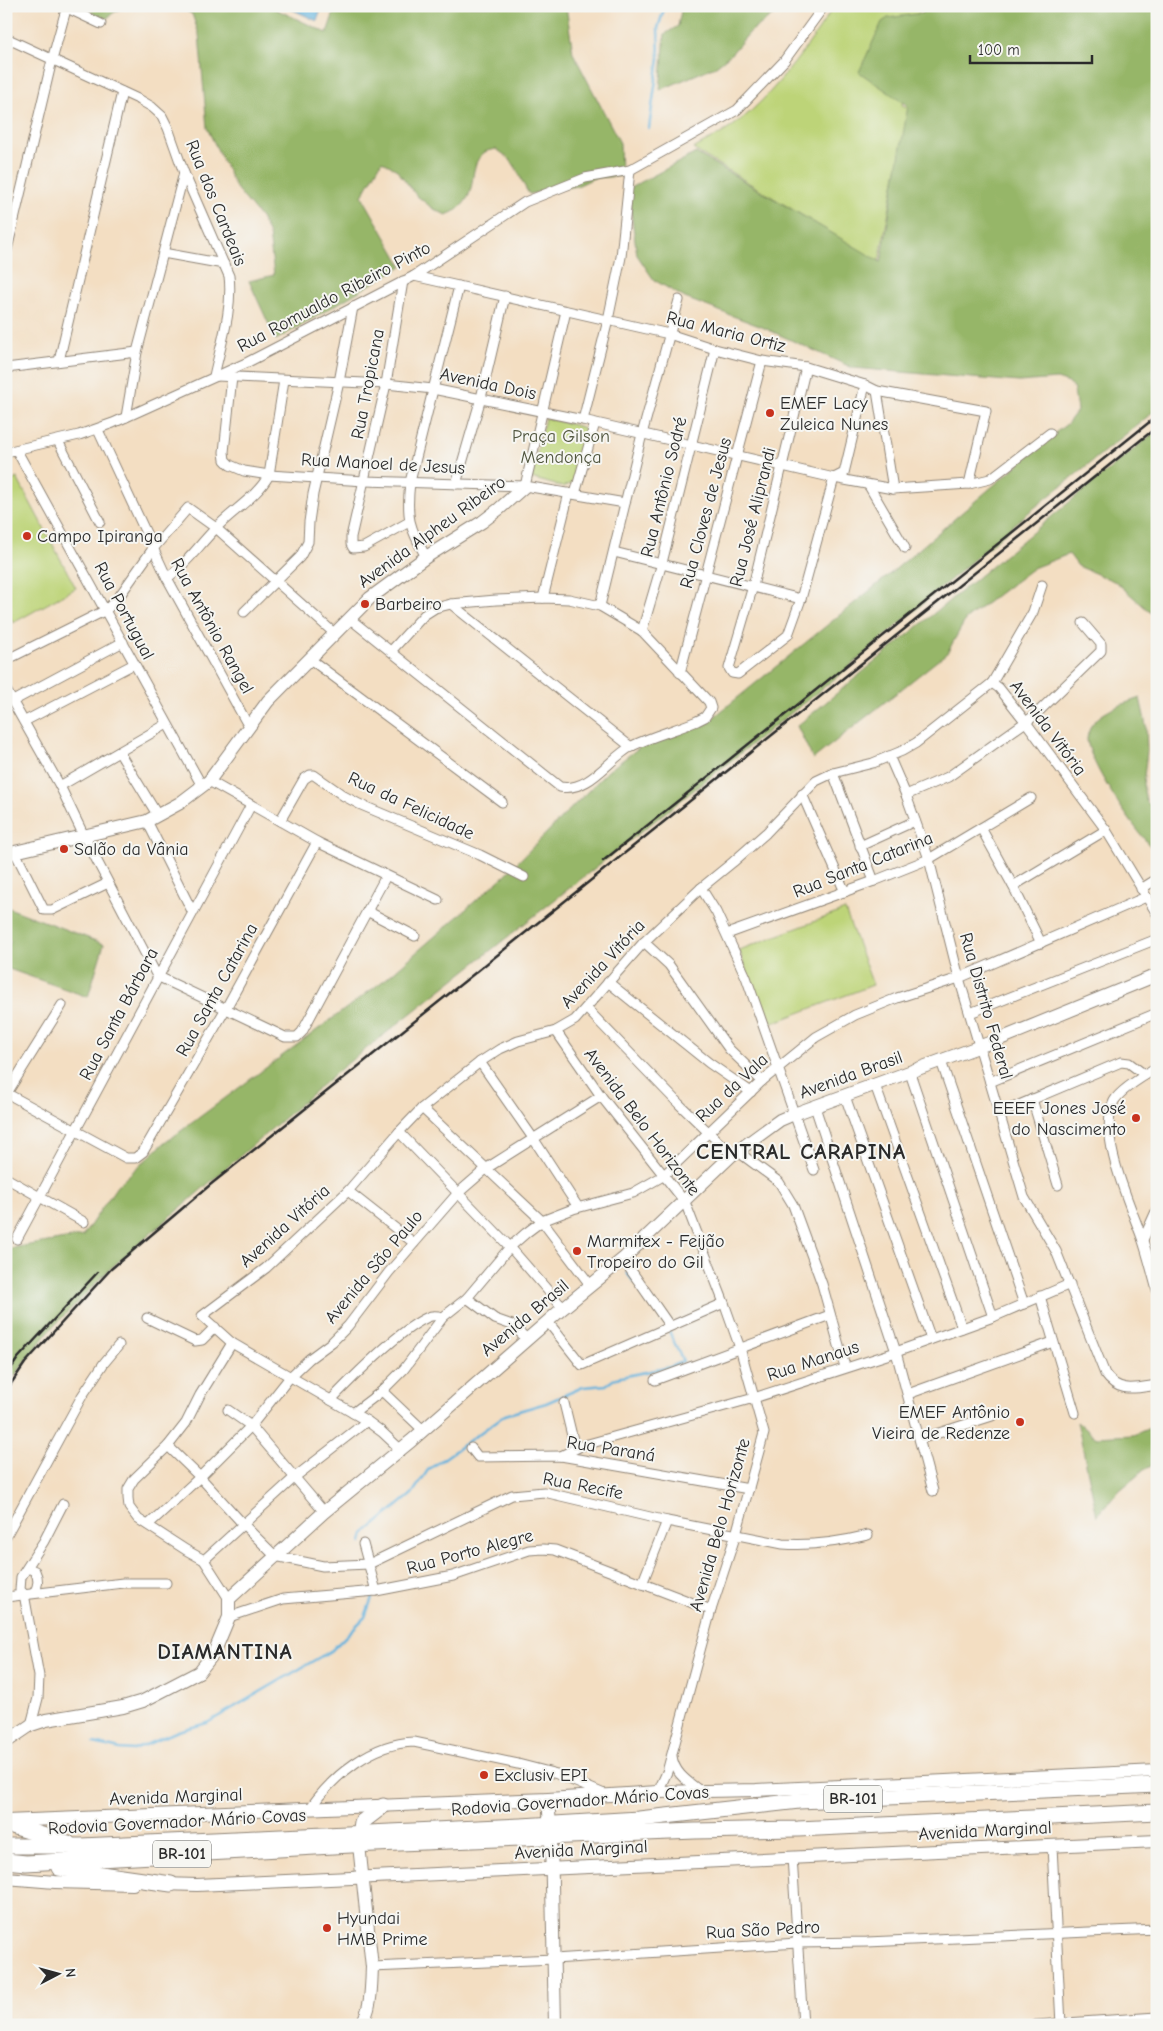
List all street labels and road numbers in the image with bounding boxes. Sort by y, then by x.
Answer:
street label: Rua dos Cardeais [181,137,251,269]
street label: Rua Romualdo Ribeiro Pinto [234,237,434,357]
street label: Rua Maria Ortiz [664,307,788,357]
street label: Rua Tropicana [347,327,389,441]
street label: Avenida Dois [438,364,538,404]
street label: Rua Antônio Sodré [636,415,692,559]
street label: Rua Cloves de Jesus [676,435,736,591]
street label: Rua José Aliprandi [726,445,780,589]
street label: Rua Manoel de Jesus [301,449,465,479]
street label: Avenida Alpheu Ribeiro [354,471,510,593]
street label: Rua Antônio Rangel [166,555,258,697]
street label: Rua Portugual [89,559,159,663]
street label: Avenida Vitória [1005,676,1091,780]
street label: Rua da Felicidade [345,768,477,844]
street label: Rua Santa Catarina [790,827,936,903]
street label: Avenida Vitória [556,915,650,1013]
street label: Rua Santa Catarina [172,920,262,1060]
street label: Rua Distrito Federal [955,930,1017,1082]
street label: Rua Santa Bárbara [75,944,163,1084]
street label: Avenida Belo Horizonte [580,1044,704,1200]
street label: Avenida Brasil [797,1047,905,1103]
street label: Rua da Vala [691,1049,773,1127]
street label: Avenida Vitória [236,1180,334,1272]
street label: Avenida São Paulo [320,1206,428,1328]
street label: Avenida Brasil [477,1275,573,1361]
street label: Rua Manaus [764,1336,862,1386]
street label: Rua Paraná [565,1432,657,1466]
street label: Avenida Belo Horizonte [685,1436,755,1614]
street label: Rua Recife [541,1468,625,1504]
street label: Rua Porto Alegre [404,1525,536,1579]
street label: Rodovia Governador Mário Covas [450,1782,710,1820]
street label: Avenida Marginal [109,1784,243,1810]
road number: BR-101 [824,1786,882,1812]
street label: Rodovia Governador Mário Covas [47,1805,307,1839]
street label: Avenida Marginal [918,1817,1052,1845]
street label: Avenida Marginal [514,1836,648,1864]
road number: BR-101 [153,1840,211,1868]
street label: Rua São Pedro [705,1917,821,1943]

